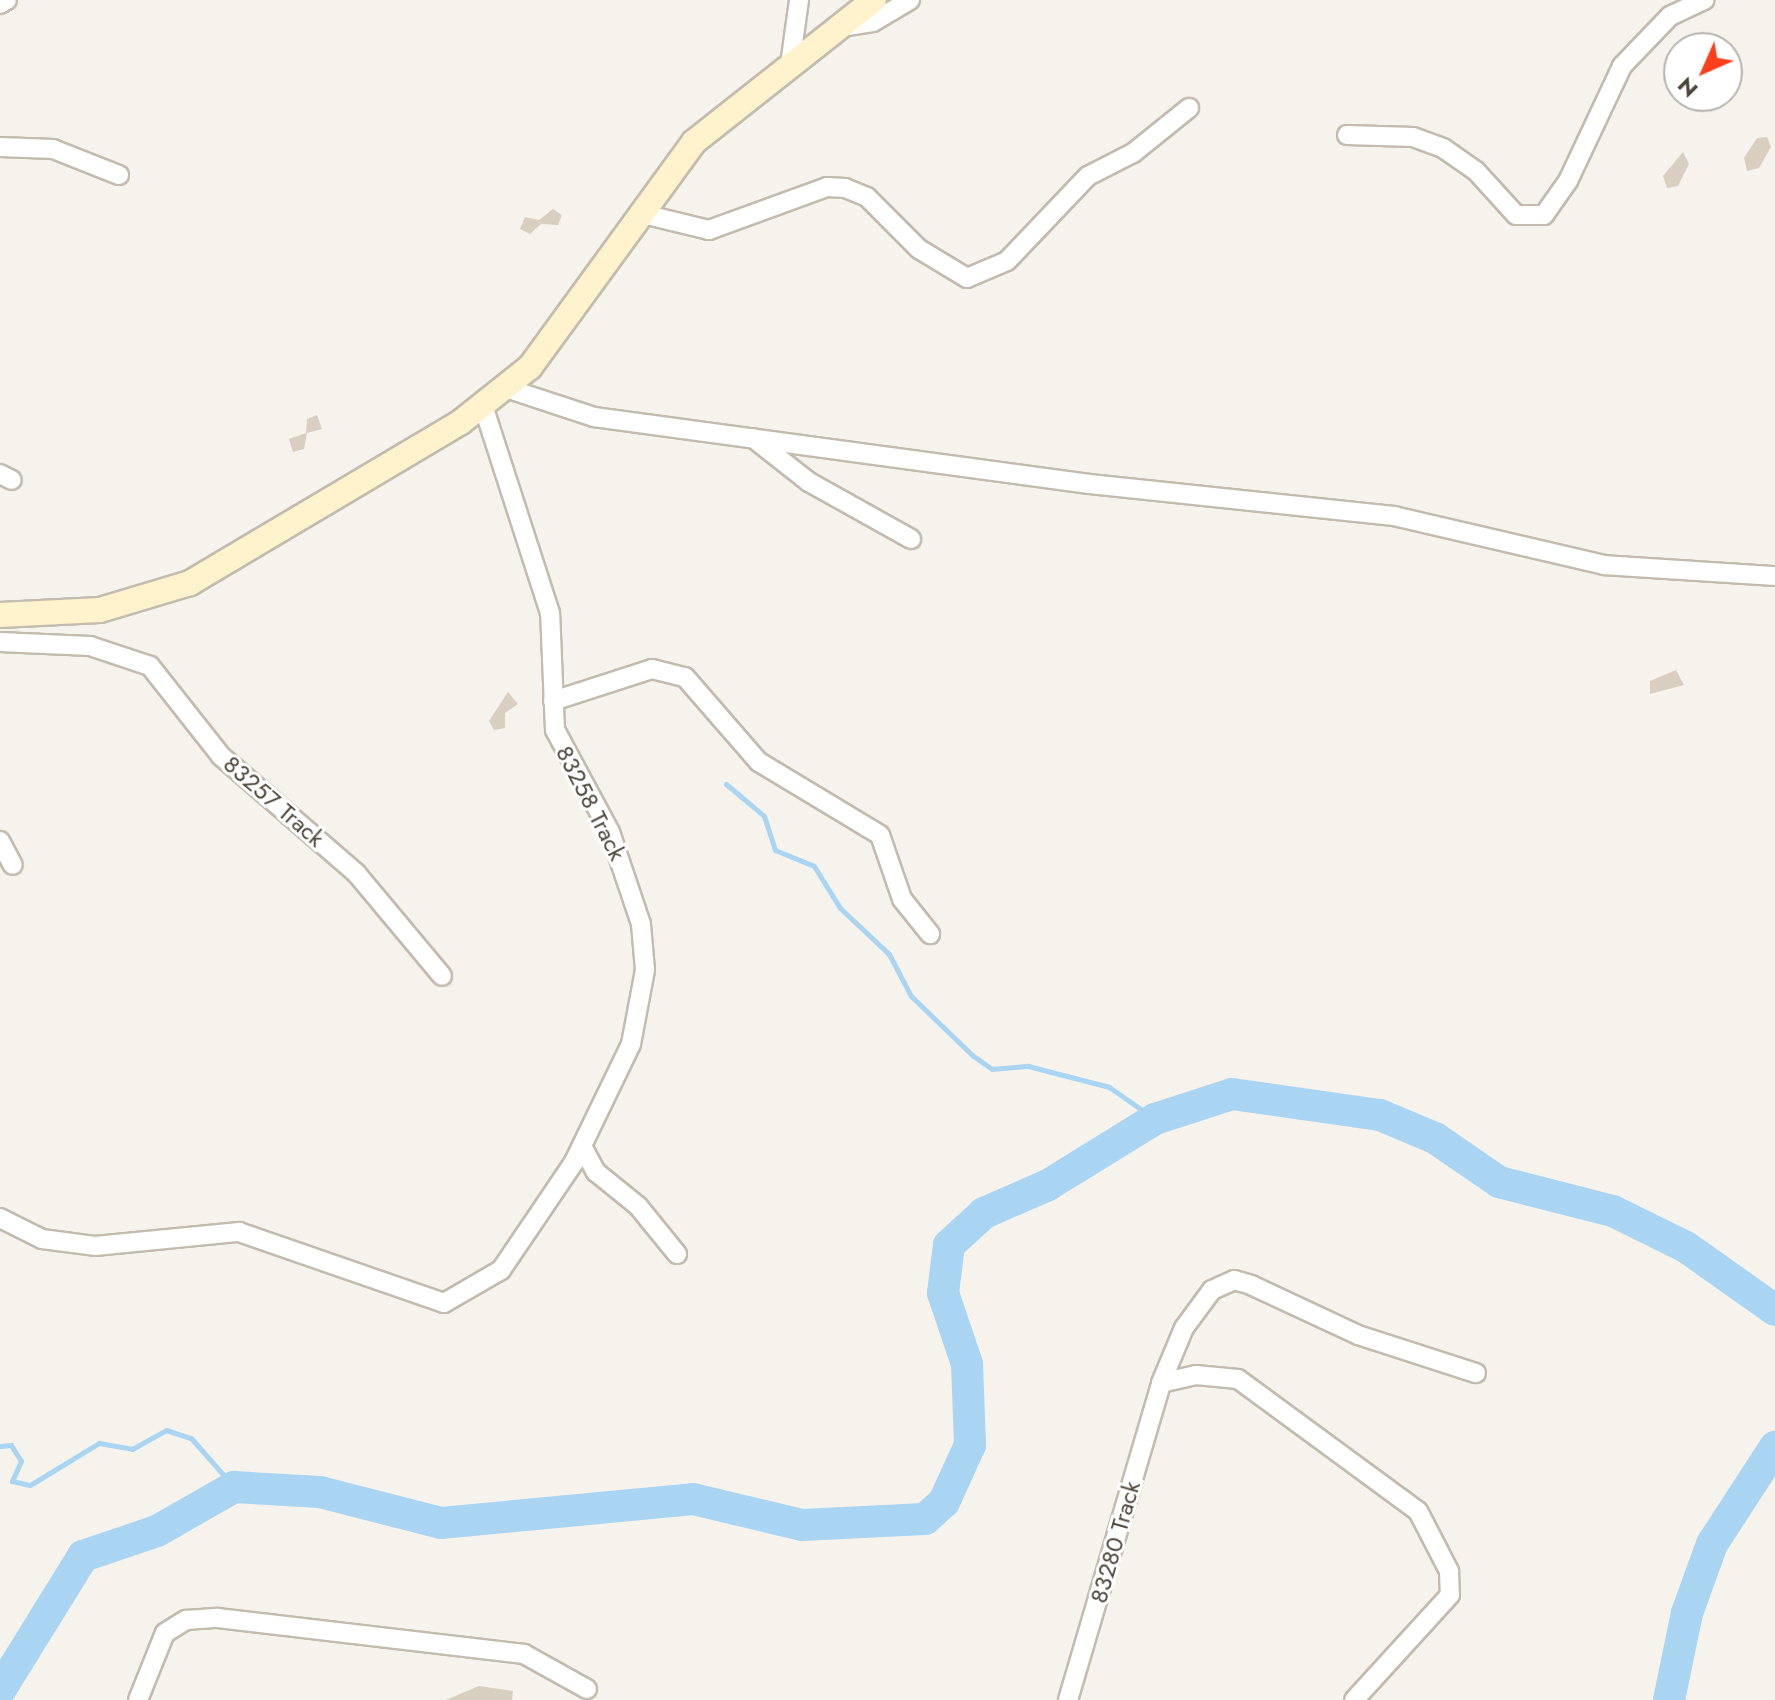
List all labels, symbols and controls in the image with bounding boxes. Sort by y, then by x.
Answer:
north arrow [1663,32,1743,112]
text: N [1670,70,1705,105]
street label: 83258 Track [550,741,632,865]
street label: 83257 Track [218,749,330,853]
street label: 83280 Track [1084,1478,1146,1606]

